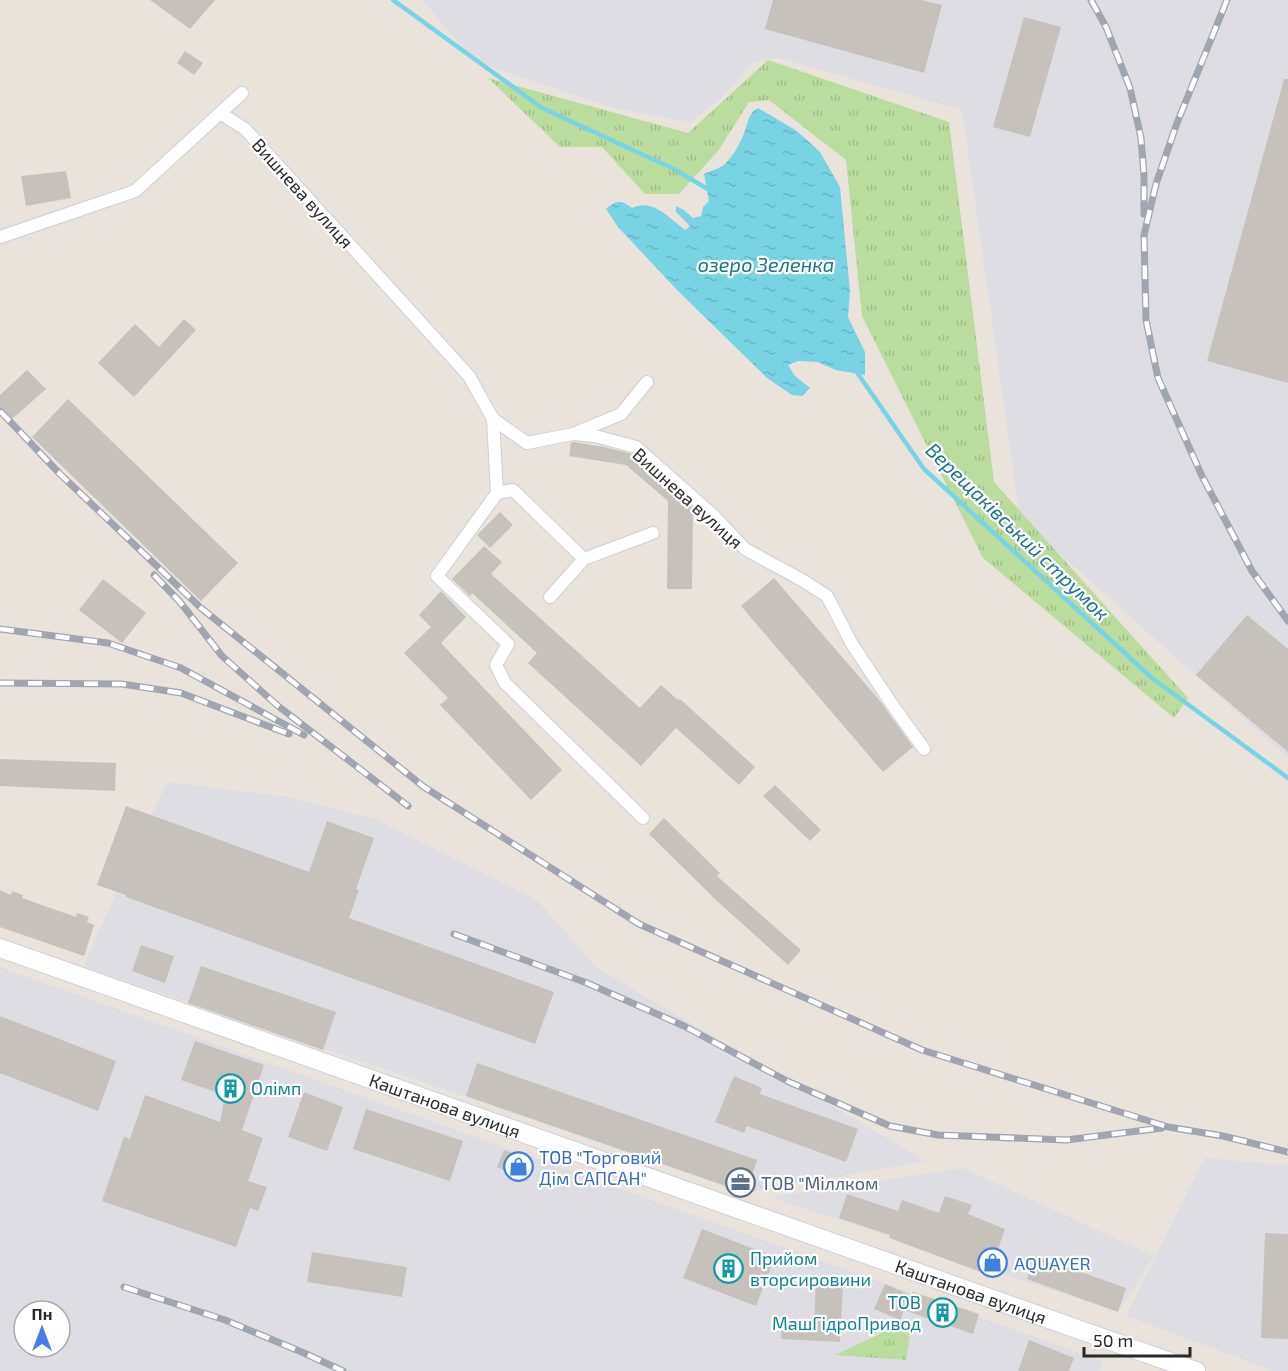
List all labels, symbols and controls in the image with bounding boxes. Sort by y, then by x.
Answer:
street label: Вишнева вулиця [248,133,358,253]
water label: озеро Зеленка [698,252,834,276]
water label: Верещаківський струмок [921,437,1115,625]
street label: Вишнева вулиця [628,443,748,553]
street label: Каштанова вулиця [366,1069,523,1142]
building icon: Олімп [214,1072,246,1104]
place label: Олімп [251,1077,301,1099]
place label: ТОВ "Торговий Дім САПСАН" [539,1146,661,1189]
shop icon: ТОВ "Торговий Дім САПСАН" [502,1151,534,1183]
office icon: ТОВ "Міллком [724,1167,756,1199]
place label: ТОВ "Міллком [761,1172,878,1194]
place label: Прийом вторсировини [750,1247,871,1290]
shop icon: AQUAYER [977,1247,1009,1279]
building icon: Прийом вторсировини [713,1252,745,1284]
place label: AQUAYER [1014,1252,1091,1274]
street label: Каштанова вулиця [893,1255,1050,1328]
place label: ТОВ МашГідроПривод [772,1291,921,1334]
building icon: ТОВ МашГідроПривод [926,1296,958,1328]
north arrow [12,1299,72,1359]
text: Пн [32,1304,52,1323]
scale bar [1084,1320,1190,1358]
text: 50 m [1093,1329,1133,1351]

